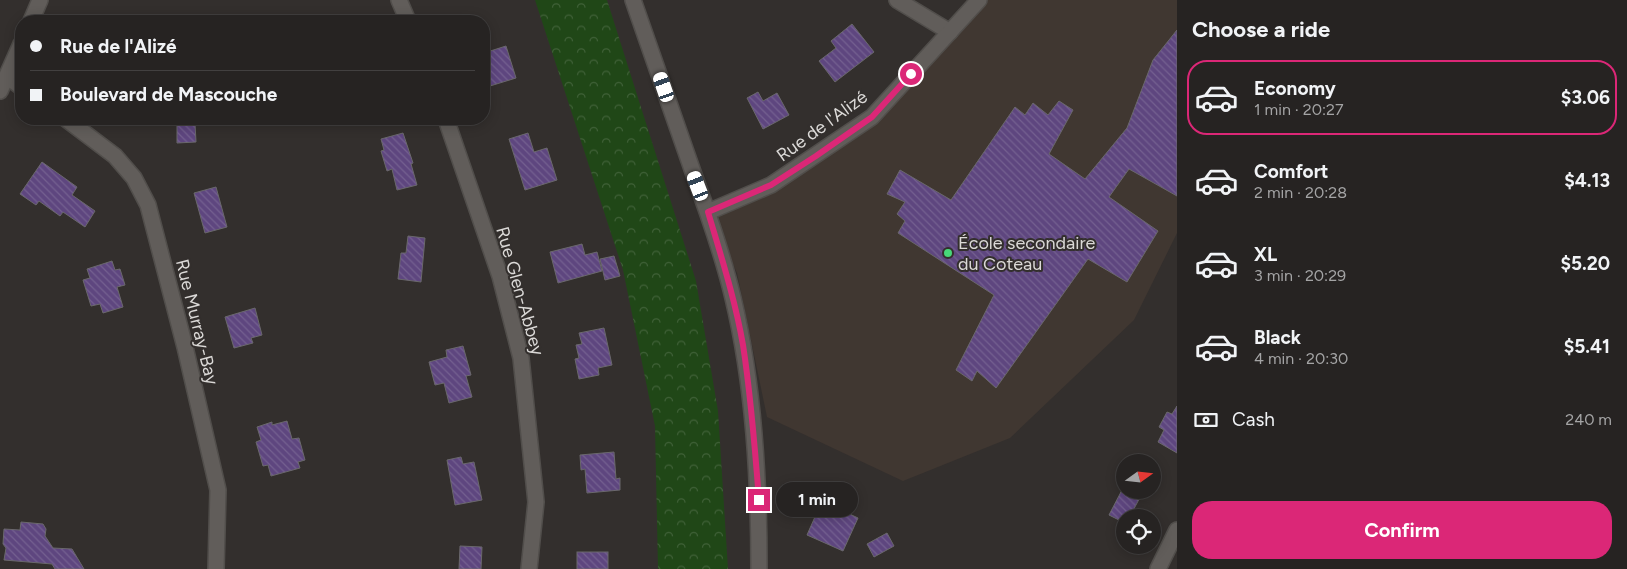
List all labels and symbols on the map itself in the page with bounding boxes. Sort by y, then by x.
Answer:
route start [900,63,922,85]
car [652,70,675,104]
street label: Rue de l'Alizé [772,86,872,166]
car [685,169,710,203]
street label: Rue Glen-Abbey [491,224,549,358]
place label: École secondaire du Coteau [958,232,1095,275]
marker: École secondaire du Coteau [942,247,954,259]
street label: Rue Murray-Bay [171,257,223,388]
north arrow [1116,454,1161,499]
callout: 1 min [776,482,859,518]
route end [748,489,770,511]

